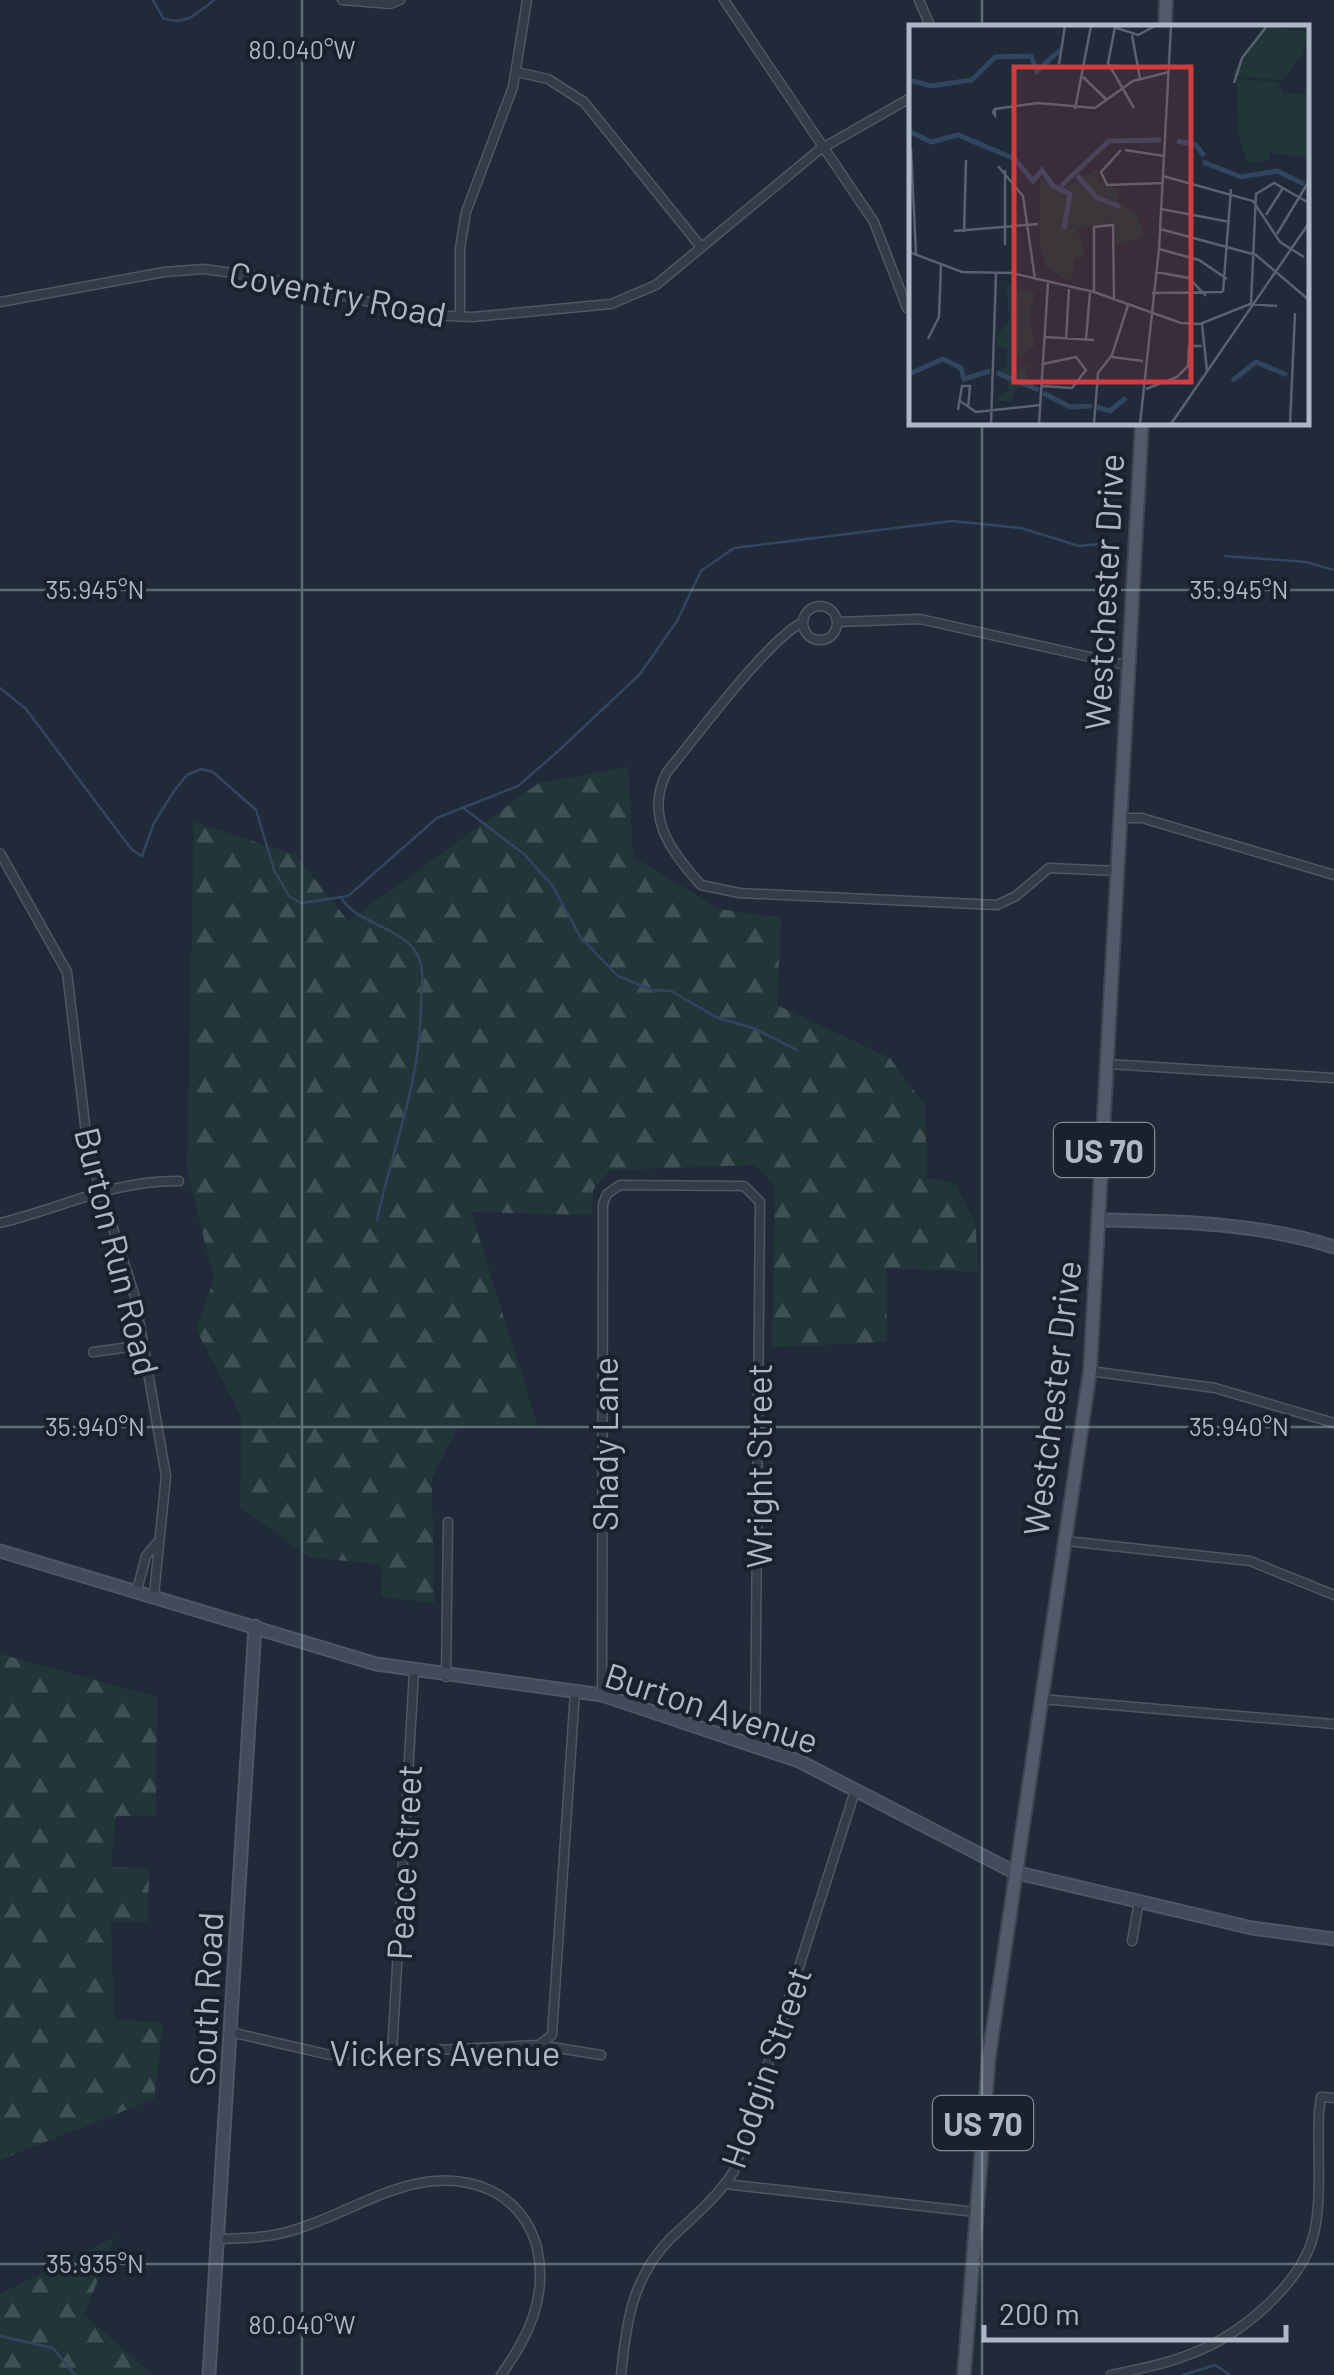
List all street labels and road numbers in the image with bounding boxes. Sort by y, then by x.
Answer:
street label: Coventry Road [226,251,450,335]
street label: Westchester Drive [1075,453,1131,731]
street label: Burton Run Road [67,1123,169,1379]
road number: US 70 [1054,1123,1154,1177]
street label: Westchester Drive [1013,1258,1089,1538]
street label: Shady Lane [583,1357,625,1531]
street label: Wright Street [737,1364,779,1568]
street label: Burton Avenue [600,1653,824,1761]
street label: Peace Street [377,1763,429,1961]
street label: South Road [179,1911,231,2087]
street label: Hodgin Street [711,1961,819,2173]
street label: Vickers Avenue [330,2031,560,2073]
road number: US 70 [933,2096,1033,2150]

